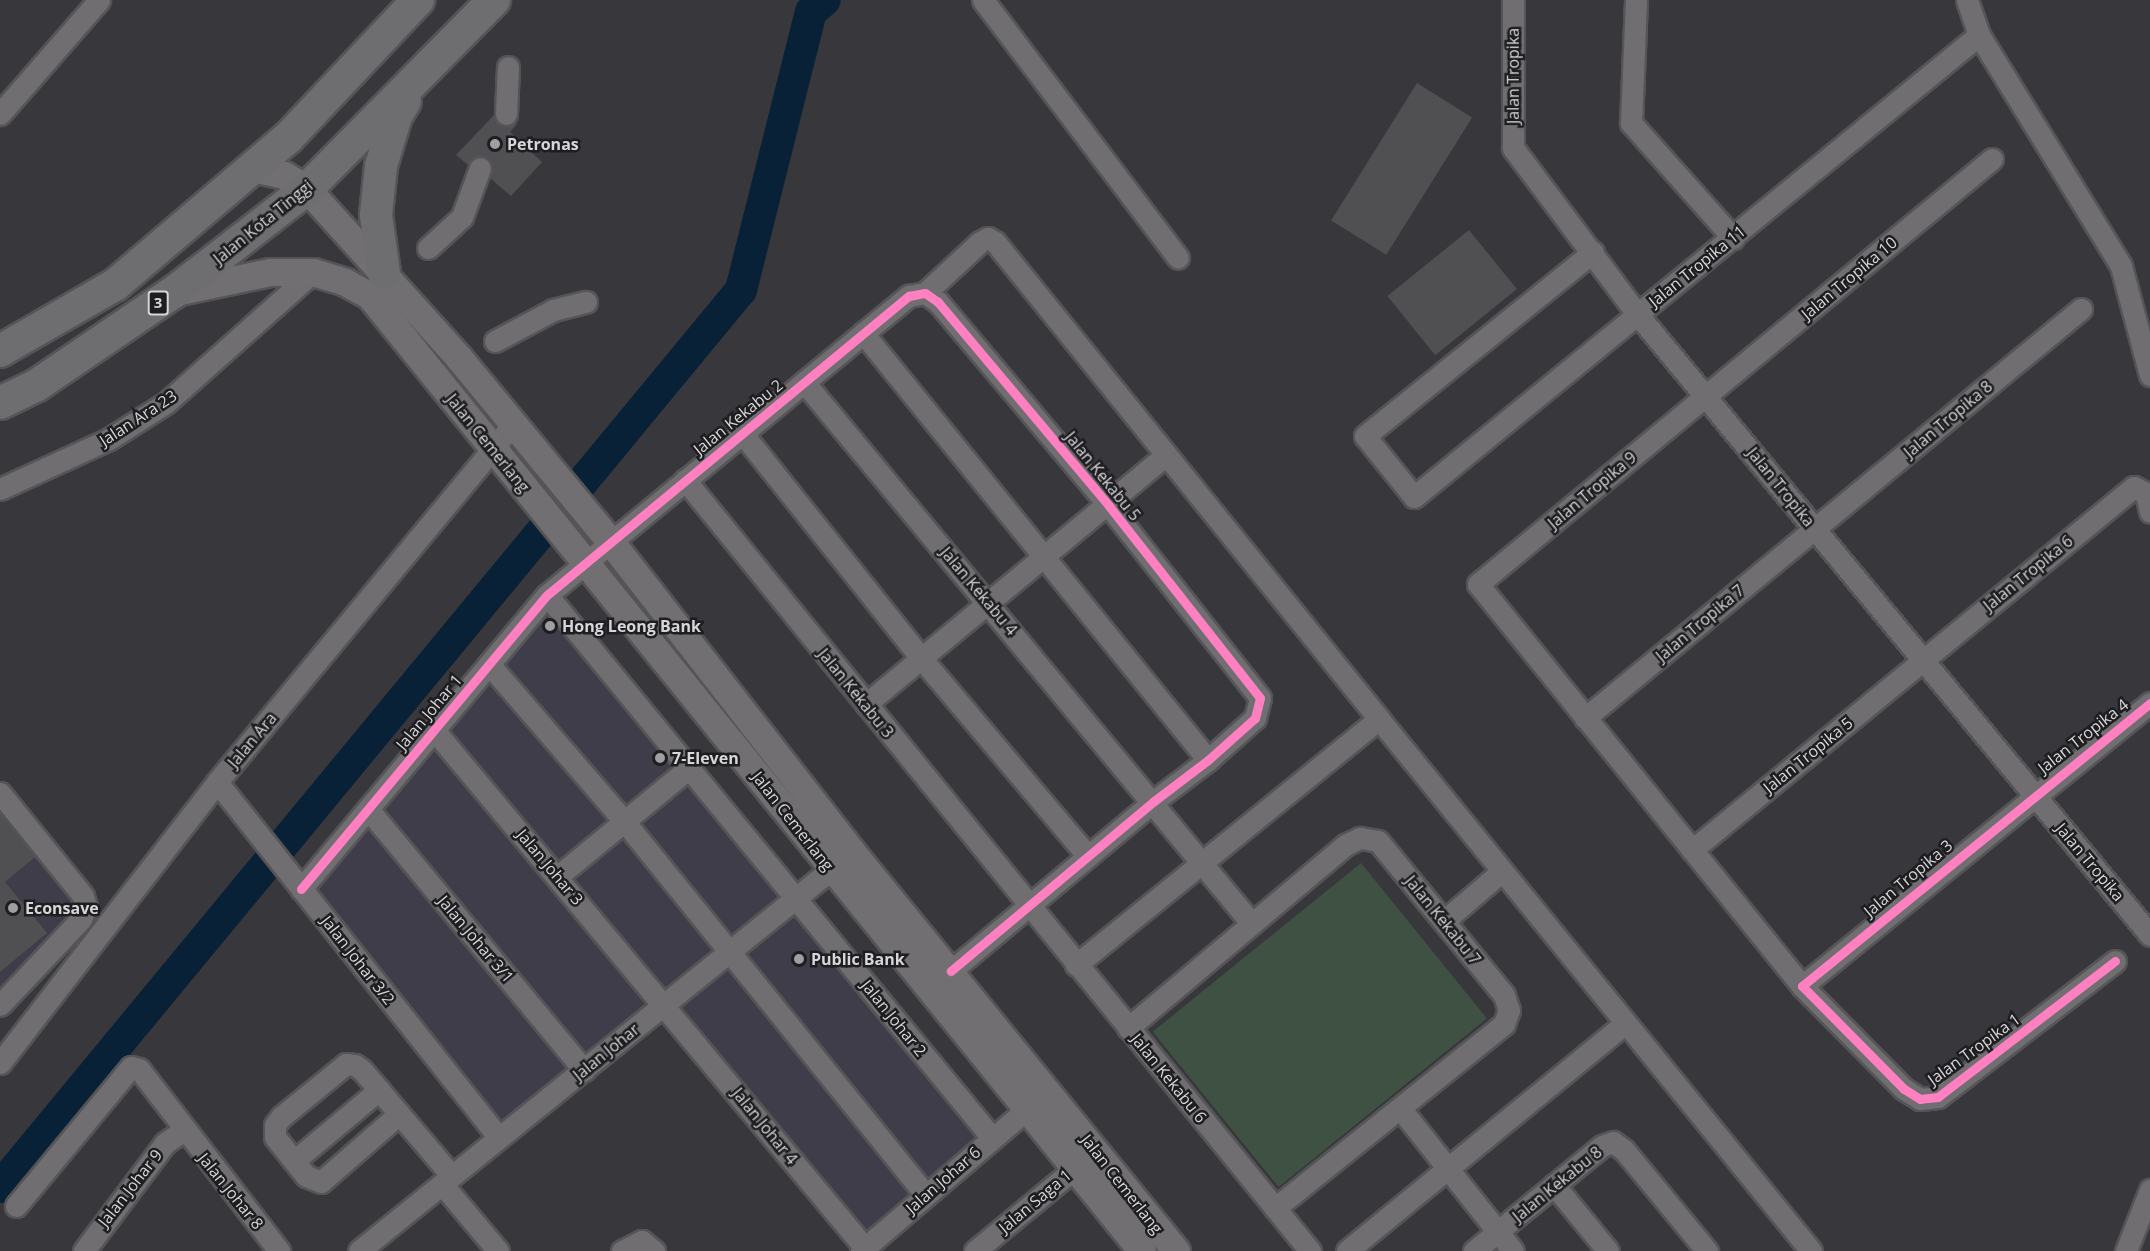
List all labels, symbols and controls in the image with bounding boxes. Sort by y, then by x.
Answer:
street label: Jalan Tropika [1503,28,1523,124]
place label: Petronas [507,134,579,154]
marker: Petronas [488,137,502,151]
street label: Jalan Kota Tinggi [209,176,317,268]
street label: Jalan Tropika 11 [1645,221,1749,311]
street label: Jalan Tropika 10 [1797,233,1901,323]
road number: 3 [148,291,168,315]
street label: Jalan Kekabu 2 [690,375,786,459]
street label: Jalan Tropika 8 [1900,376,1996,462]
street label: Jalan Ara 23 [96,386,180,450]
street label: Jalan Cemerlang [442,390,534,496]
street label: Jalan Kekabu 5 [1061,428,1145,524]
street label: Jalan Tropika [1743,444,1819,530]
street label: Jalan Tropika 9 [1544,447,1640,533]
street label: Jalan Tropika 6 [1979,531,2077,615]
street label: Jalan Kekabu 4 [937,543,1021,639]
street label: Jalan Tropika 7 [1652,580,1748,666]
place label: Hong Leong Bank [562,616,701,636]
marker: Hong Leong Bank [543,619,557,633]
street label: Jalan Kekabu 3 [814,645,898,741]
street label: Jalan Johar 1 [392,670,466,754]
street label: Jalan Tropika 4 [2034,695,2132,777]
street label: Jalan Ara [224,709,280,771]
street label: Jalan Tropika 5 [1759,713,1857,797]
place label: 7-Eleven [672,748,739,768]
marker: 7-Eleven [653,751,667,765]
street label: Jalan Cemerlang [748,767,838,875]
street label: Jalan Tropika [2052,819,2128,905]
street label: Jalan Johar 3 [513,825,587,909]
street label: Jalan Tropika 3 [1860,835,1956,921]
street label: Jalan Kekabu 7 [1401,872,1485,968]
street label: Jalan Johar 3/1 [434,892,518,986]
place label: Econsave [25,898,99,918]
marker: Econsave [6,901,20,915]
street label: Jalan Johar 3/2 [317,912,399,1008]
place label: Public Bank [811,949,905,969]
marker: Public Bank [792,952,806,966]
street label: Jalan Johar 2 [857,976,931,1060]
street label: Jalan Tropika 1 [1924,1009,2024,1089]
street label: Jalan Johar [569,1020,643,1084]
street label: Jalan Kekabu 6 [1127,1030,1211,1126]
street label: Jalan Johar 4 [728,1084,802,1168]
street label: Jalan Cemerlang [1077,1130,1167,1238]
street label: Jalan Johar 6 [902,1142,984,1218]
street label: Jalan Kekabu 8 [1509,1142,1605,1226]
street label: Jalan Johar 9 [94,1146,166,1230]
street label: Jalan Johar 8 [194,1149,268,1233]
street label: Jalan Saga 1 [995,1165,1075,1237]

